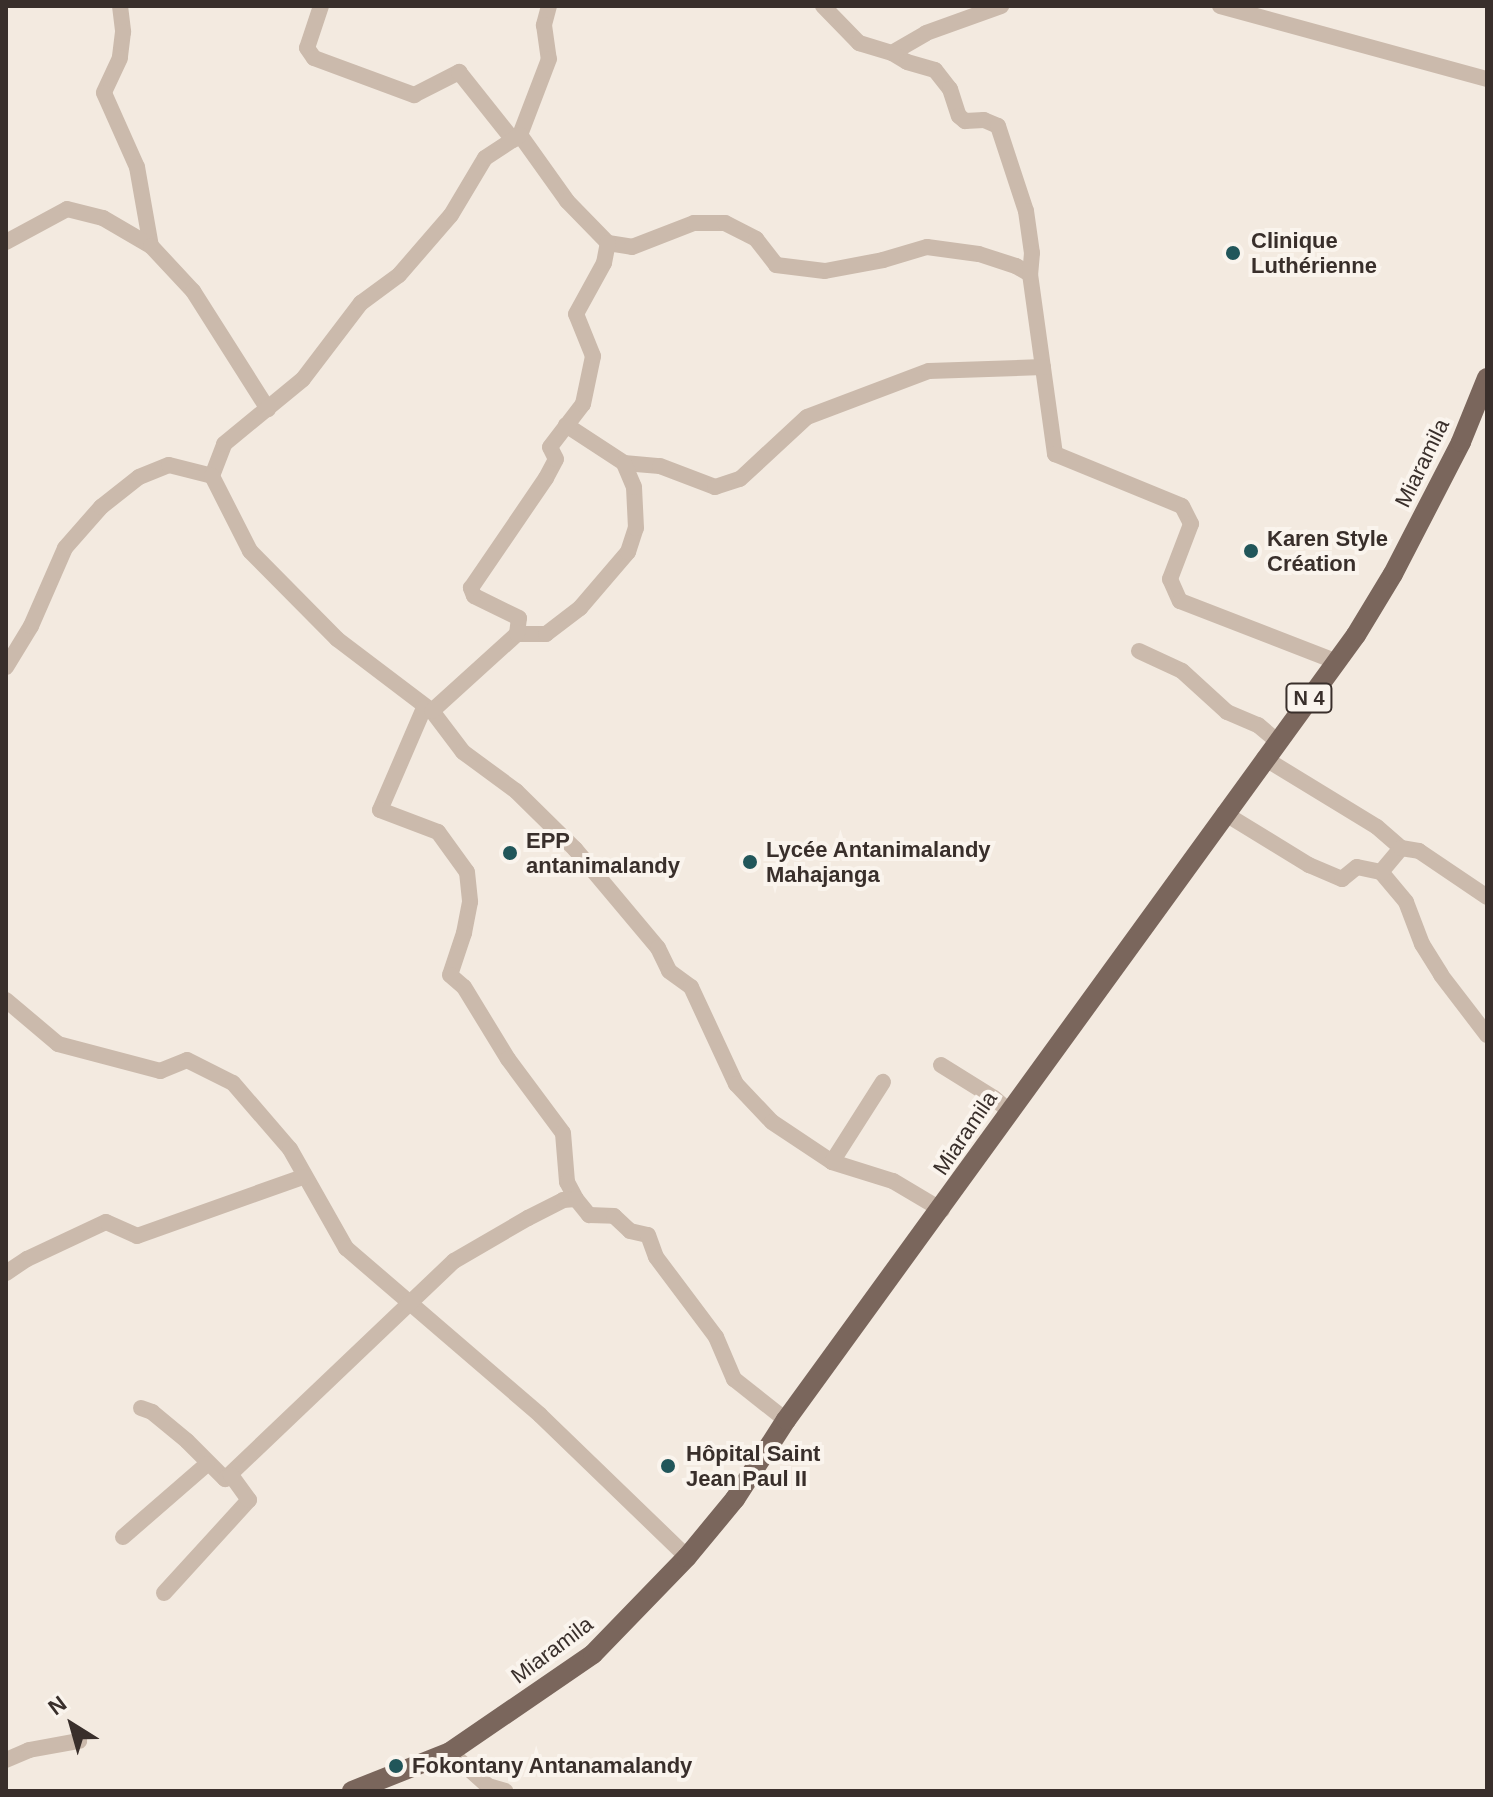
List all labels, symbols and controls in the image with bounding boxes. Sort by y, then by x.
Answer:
place label: Clinique Luthérienne [1251,227,1377,278]
marker: Clinique Luthérienne [1222,242,1244,264]
street label: Miaramila [1389,414,1455,512]
place label: Karen Style Création [1267,525,1388,576]
marker: Karen Style Création [1242,542,1260,560]
road number: N 4 [1285,682,1333,714]
place label: EPP antanimalandy [526,827,680,878]
place label: Lycée Antanimalandy Mahajanga [766,836,991,888]
marker: EPP antanimalandy [501,844,519,862]
marker: Lycée Antanimalandy Mahajanga [741,853,759,871]
street label: Miaramila [927,1086,1003,1180]
place label: Hôpital Saint Jean Paul II [686,1440,820,1492]
marker: Hôpital Saint Jean Paul II [657,1455,679,1477]
street label: Miaramila [506,1611,598,1689]
north arrow [32,1685,112,1765]
text: N [43,1691,71,1720]
place label: Fokontany Antanamalandy [412,1753,693,1779]
marker: Fokontany Antanamalandy [387,1757,405,1775]

